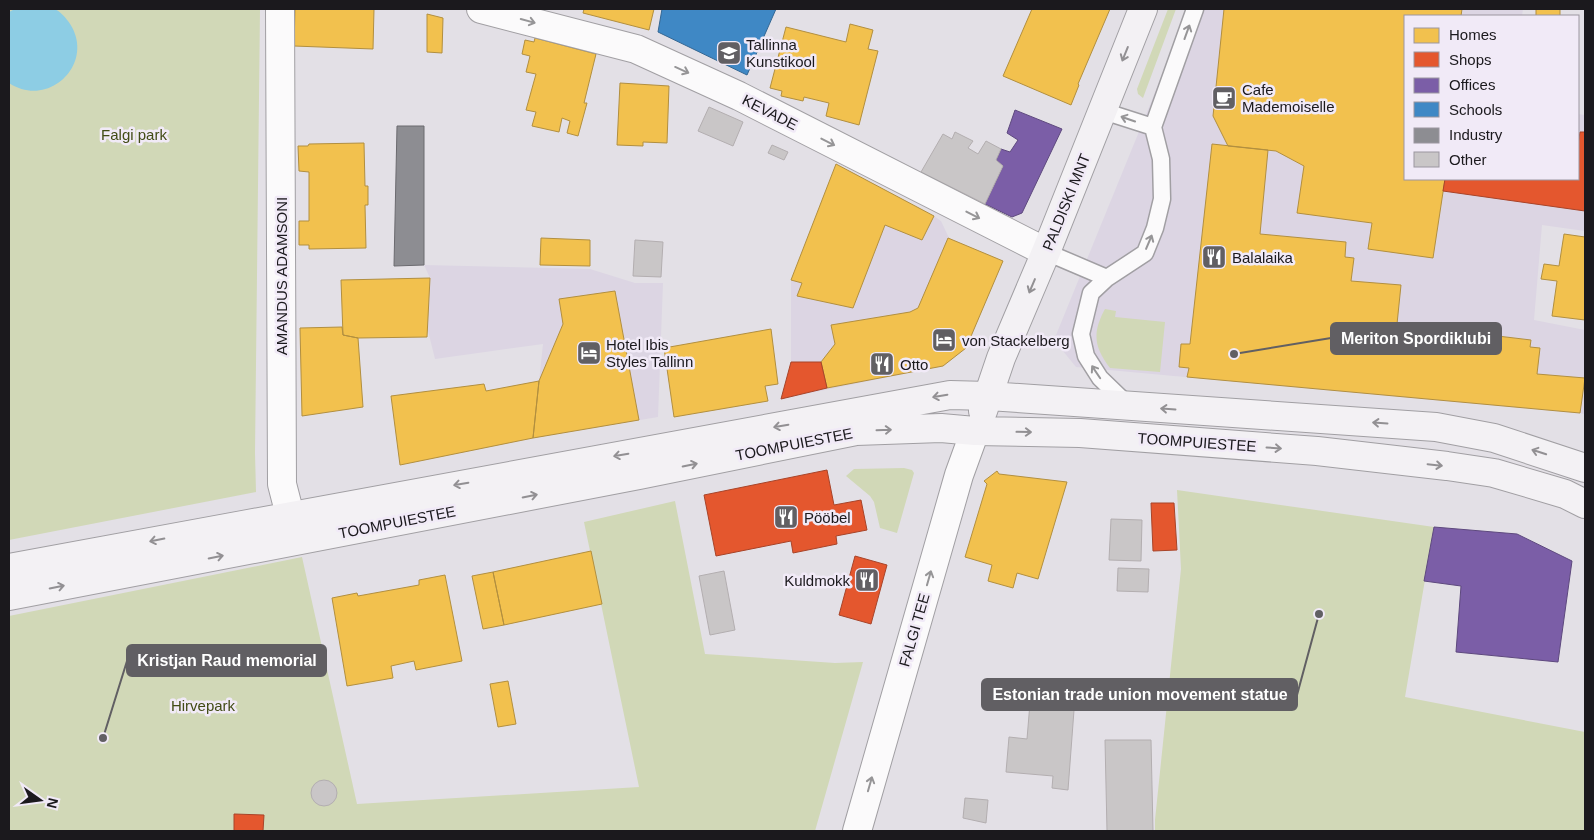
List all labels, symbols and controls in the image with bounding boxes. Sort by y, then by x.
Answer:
legend [1404,15,1579,180]
one-way arrow [520,16,536,26]
one-way arrow [1183,25,1192,40]
text: Homes [1449,26,1497,43]
place label: Tallinna Kunstikool [746,36,815,70]
school or university icon: Tallinna Kunstikool [716,40,742,66]
one-way arrow [1120,46,1129,61]
text: Shops [1449,51,1492,68]
one-way arrow [674,66,689,76]
text: Offices [1449,76,1495,93]
place label: Cafe Mademoiselle [1242,81,1335,115]
cafe icon: Cafe Mademoiselle [1211,85,1237,111]
street label: KEVADE [740,91,800,133]
text: Schools [1449,101,1502,118]
one-way arrow [1120,114,1136,124]
park label: Falgi park [101,126,167,143]
text: Industry [1449,126,1503,143]
one-way arrow [820,138,835,147]
street label: PALDISKI MNT [1039,151,1093,253]
text: Other [1449,151,1487,168]
street label: AMANDUS ADAMSONI [273,197,290,355]
one-way arrow [965,211,980,220]
one-way arrow [1145,235,1155,250]
restaurant icon: Balalaika [1201,244,1227,270]
place label: Balalaika [1232,249,1294,266]
one-way arrow [1026,278,1036,293]
callout: Meriton Spordiklubi [1331,323,1501,354]
hotel icon: von Stackelberg [931,327,957,353]
text: Meriton Spordiklubi [1341,330,1491,347]
place label: von Stackelberg [962,332,1070,349]
place label: Hotel Ibis Styles Tallinn [606,336,693,370]
hotel icon: Hotel Ibis Styles Tallinn [576,340,602,366]
restaurant icon: Otto [869,351,895,377]
place label: Otto [900,356,928,373]
one-way arrow [1091,365,1101,379]
one-way arrow [933,392,949,402]
one-way arrow [1160,404,1176,413]
one-way arrow [1372,419,1388,428]
one-way arrow [773,421,789,431]
street label: TOOMPUIESTEE [734,424,854,464]
one-way arrow [876,425,892,435]
one-way arrow [1016,427,1032,437]
street label: TOOMPUIESTEE [1137,429,1257,455]
one-way arrow [1265,444,1281,453]
one-way arrow [1532,447,1548,456]
one-way arrow [613,450,629,460]
one-way arrow [681,460,697,469]
one-way arrow [1426,460,1442,470]
one-way arrow [453,480,469,489]
one-way arrow [522,491,538,501]
street label: TOOMPUIESTEE [337,502,457,542]
restaurant icon: Pööbel [773,504,799,530]
place label: Pööbel [804,509,851,526]
one-way arrow [149,536,165,546]
one-way arrow [208,551,224,561]
restaurant icon: Kuldmokk [854,567,880,593]
one-way arrow [925,570,935,586]
place label: Kuldmokk [784,572,851,589]
one-way arrow [48,581,64,591]
street label: FALGI TEE [895,591,933,669]
callout: Kristjan Raud memorial [127,645,326,676]
text: Kristjan Raud memorial [137,652,317,669]
callout: Estonian trade union movement statue [982,679,1297,710]
text: Estonian trade union movement statue [992,686,1288,703]
park label: Hirvepark [171,697,236,714]
north arrow [15,775,65,825]
one-way arrow [866,777,876,793]
text: N [44,796,62,810]

